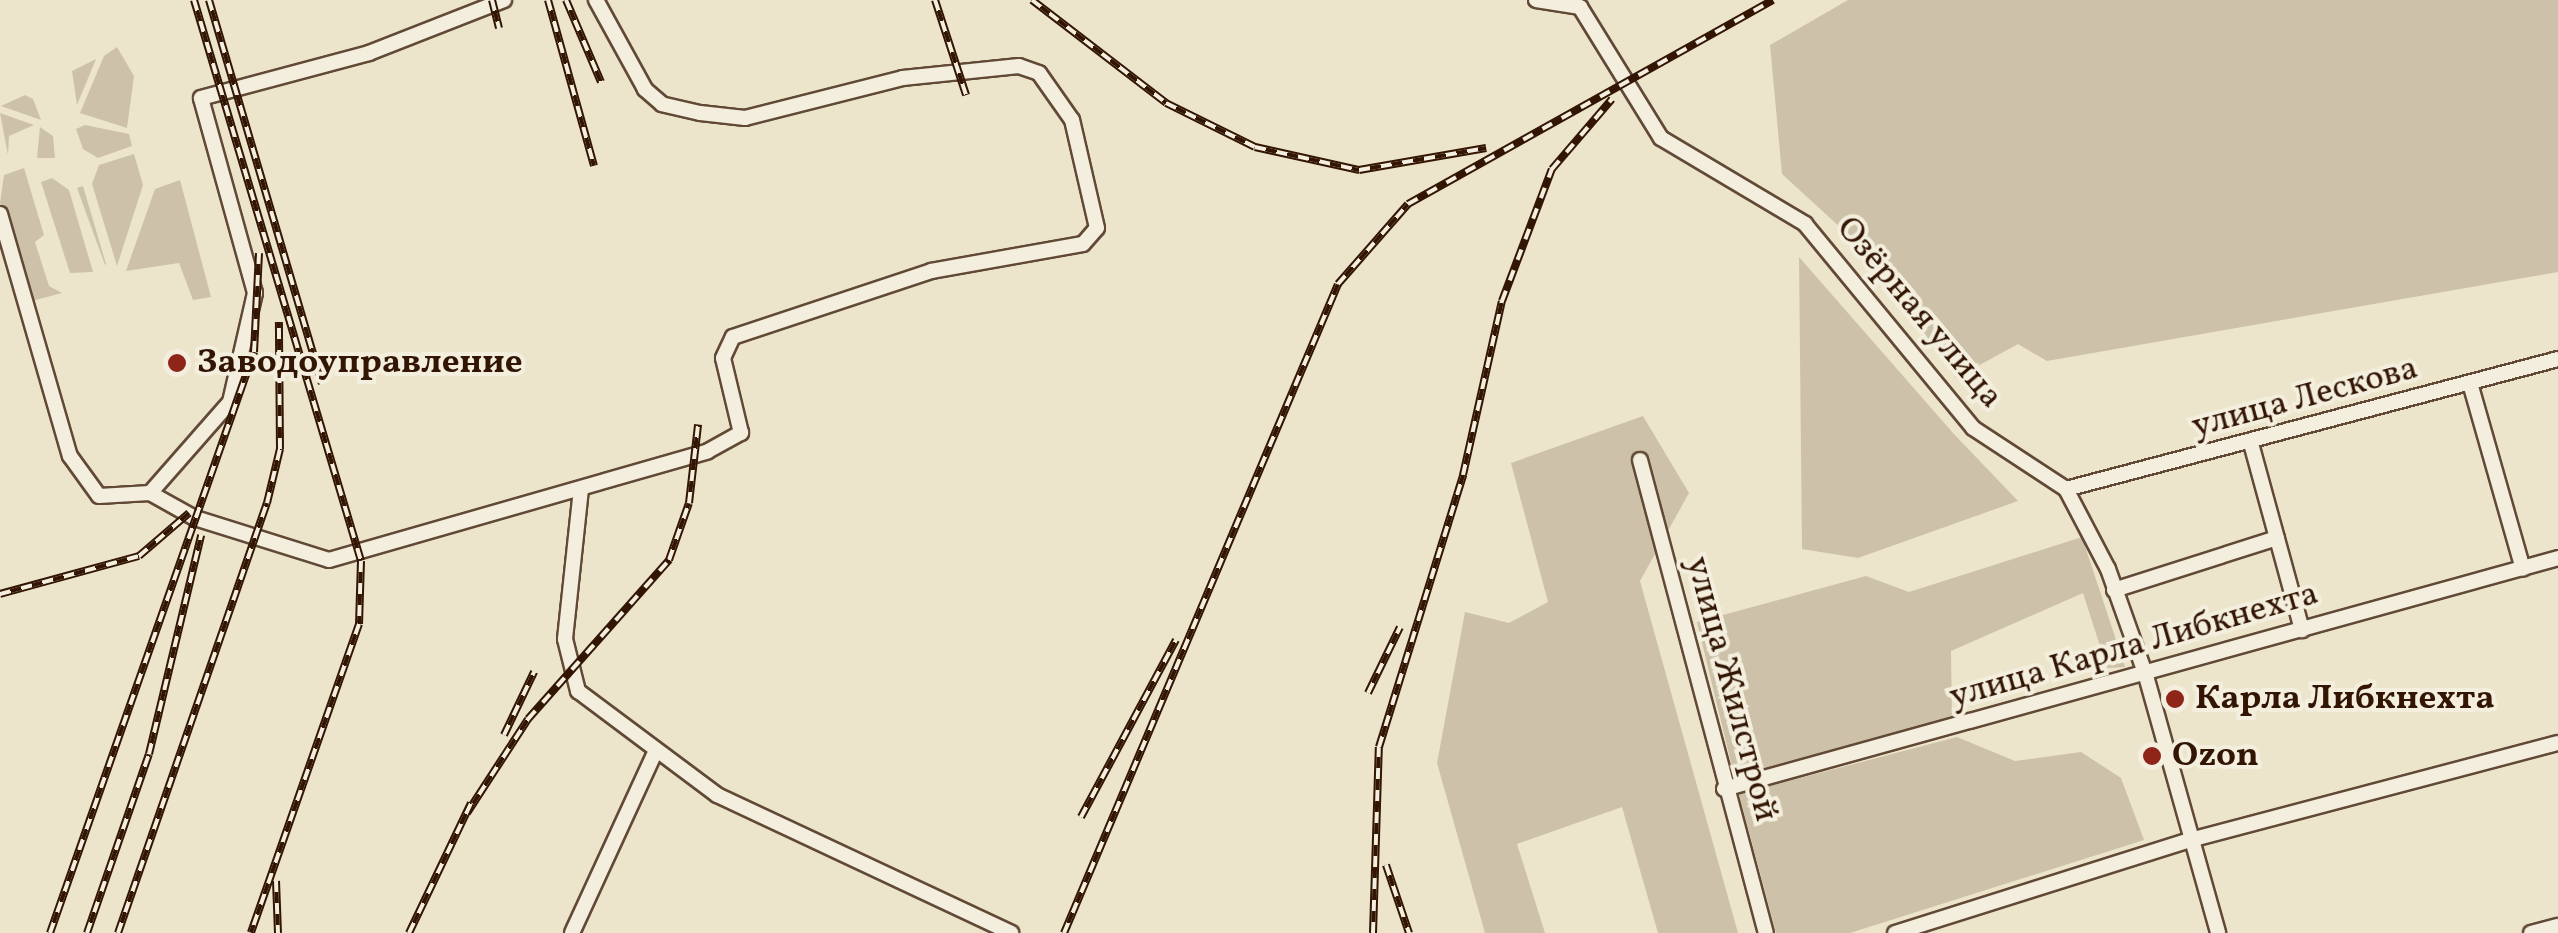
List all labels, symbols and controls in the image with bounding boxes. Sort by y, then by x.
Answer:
street label: Озёрная улица [1826,208,2012,418]
place label: Заводоуправление [197,342,523,384]
street label: улица Лескова [2187,348,2423,448]
marker: Заводоуправление [166,352,188,374]
street label: улица Жилстрой [1675,552,1787,826]
street label: улица Карла Либкнехта [1945,573,2323,719]
place label: Карла Либкнехта [2195,678,2495,720]
marker: Карла Либкнехта [2164,688,2186,710]
place label: Ozon [2172,735,2259,777]
marker: Ozon [2141,745,2163,767]

